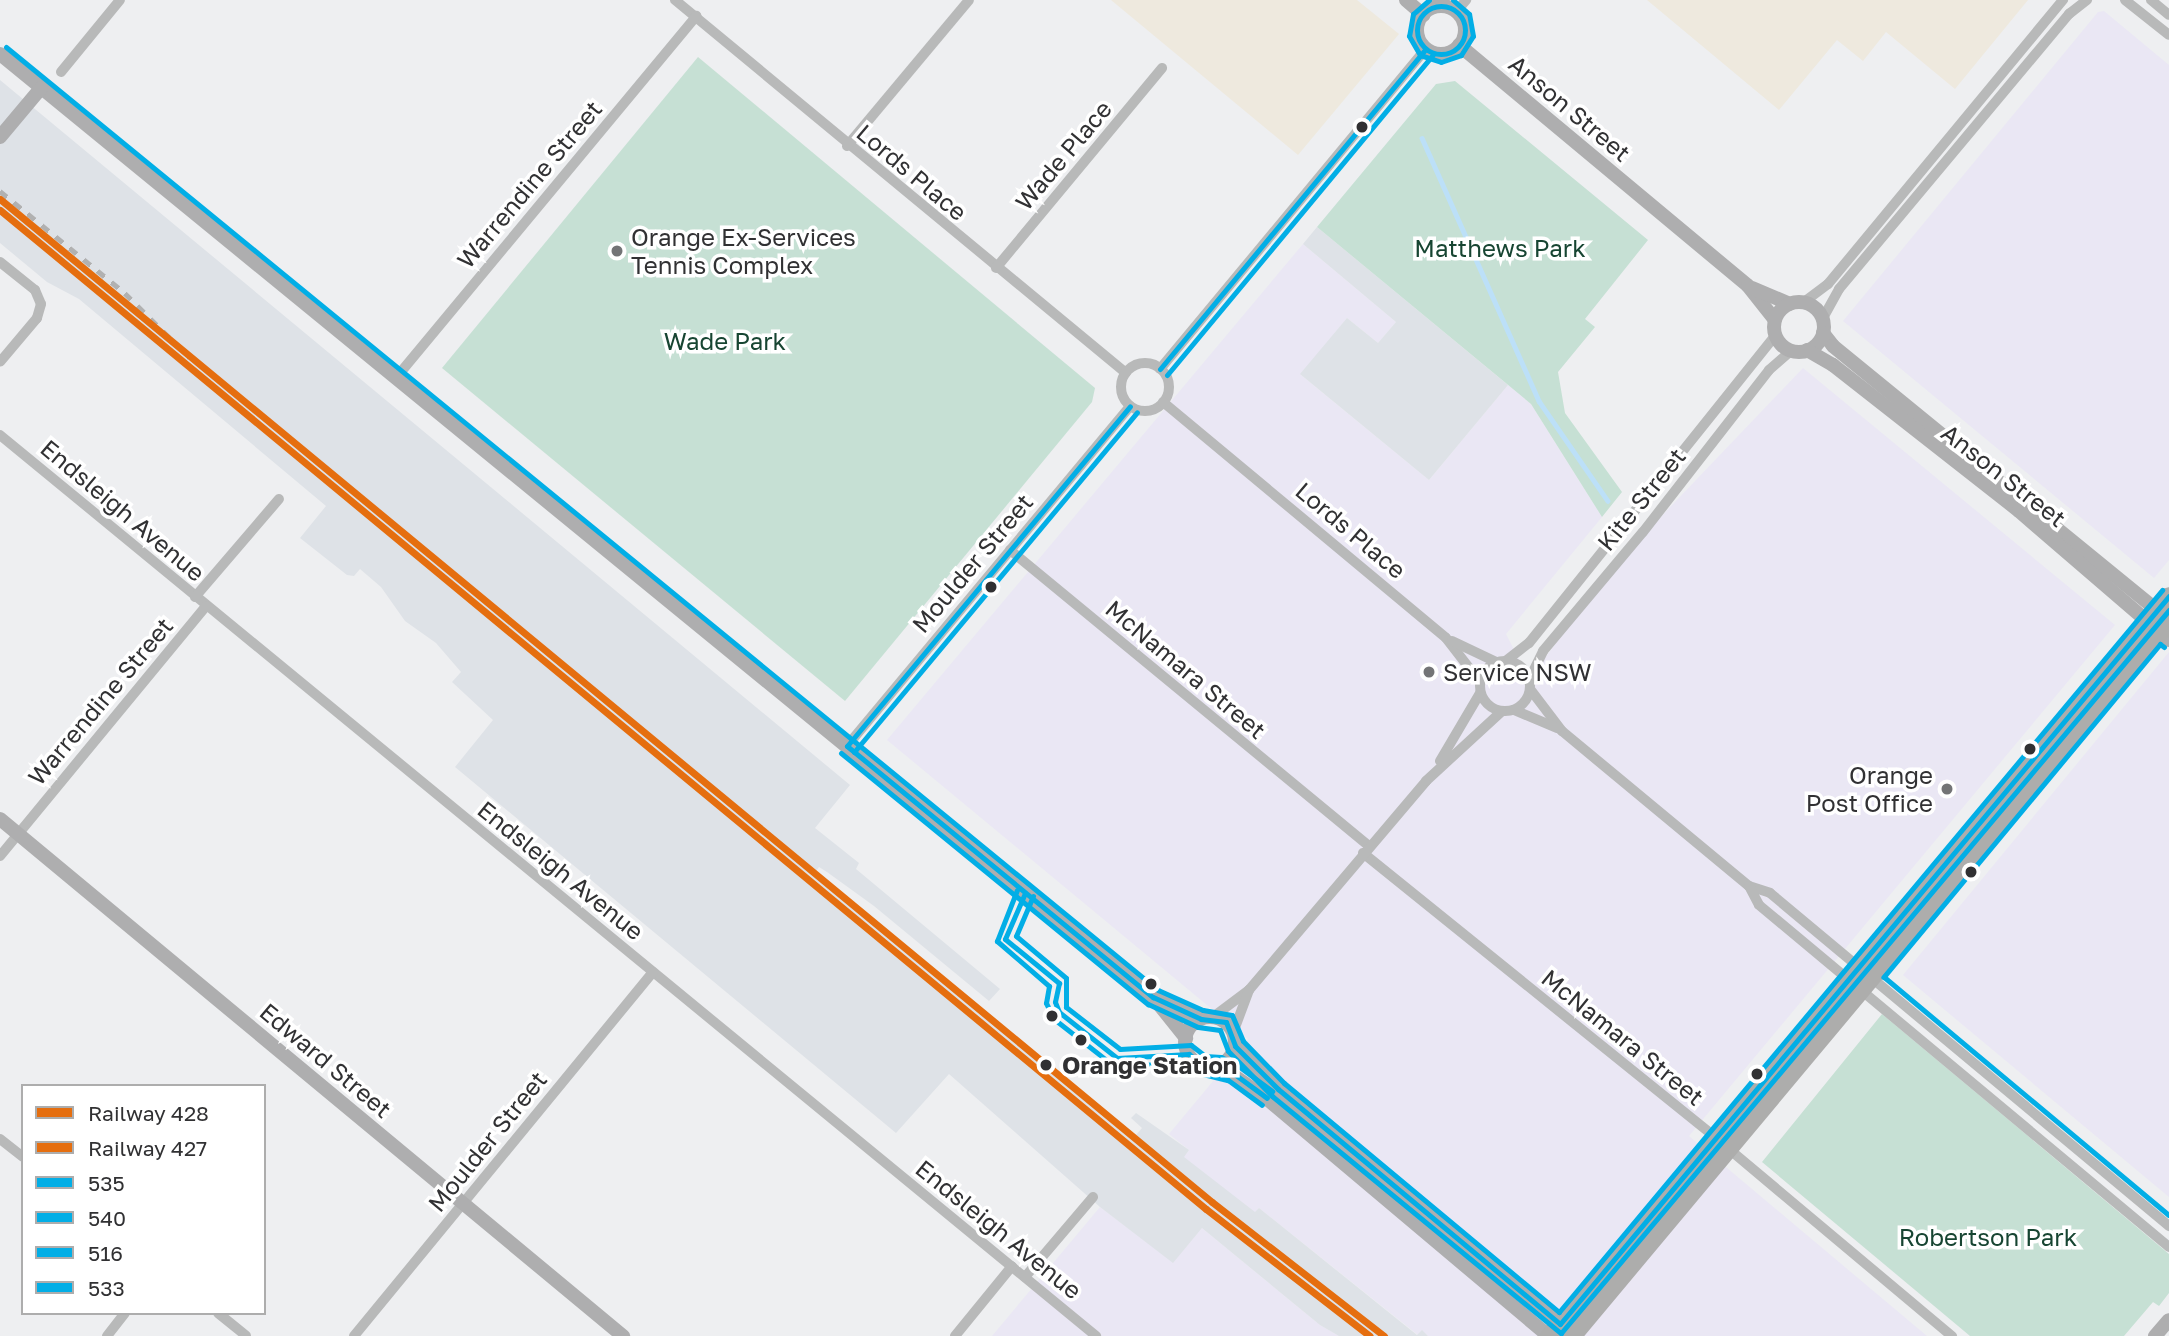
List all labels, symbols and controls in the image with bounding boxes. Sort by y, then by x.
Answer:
street label: Anson Street [1503,49,1637,167]
street label: Warrendine Street [451,94,607,274]
street label: Wade Place [1009,94,1117,216]
street label: Lords Place [851,118,973,226]
unlabelled marker [1355,120,1369,134]
place label: Orange Ex-Services Tennis Complex [631,223,856,279]
park label: Matthews Park [1414,234,1586,262]
marker: Orange Ex-Services Tennis Complex [609,243,625,259]
park label: Wade Park [664,327,786,355]
street label: Anson Street [1936,418,2072,532]
street label: Endsleigh Avenue [35,433,211,587]
street label: Kite Street [1591,442,1691,556]
street label: Lords Place [1290,476,1412,584]
street label: Moulder Street [906,488,1038,638]
unlabelled marker [984,580,998,594]
street label: McNamara Street [1100,594,1272,744]
street label: Warrendine Street [22,611,178,791]
place label: Service NSW [1443,658,1592,686]
marker: Service NSW [1421,664,1437,680]
unlabelled marker [2023,742,2037,756]
place label: Orange Post Office [1806,761,1933,817]
marker: Orange Post Office [1939,781,1955,797]
street label: Endsleigh Avenue [472,794,650,946]
unlabelled marker [1964,865,1978,879]
street label: McNamara Street [1536,963,1710,1111]
unlabelled marker [1144,977,1158,991]
street label: Edward Street [254,997,398,1123]
unlabelled marker [1045,1009,1059,1023]
unlabelled marker [1074,1033,1088,1047]
place label: Orange Station [1062,1051,1237,1079]
marker: Orange Station [1036,1055,1056,1075]
street label: Moulder Street [422,1065,552,1217]
unlabelled marker [1750,1067,1764,1081]
legend [21,1084,266,1315]
text: Railway 428 [88,1100,209,1126]
text: Railway 427 [88,1135,207,1161]
street label: Endsleigh Avenue [910,1153,1088,1305]
text: 535 [88,1170,125,1196]
text: 540 [88,1205,126,1231]
park label: Robertson Park [1899,1223,2077,1251]
text: 516 [88,1240,123,1266]
text: 533 [88,1275,125,1301]

